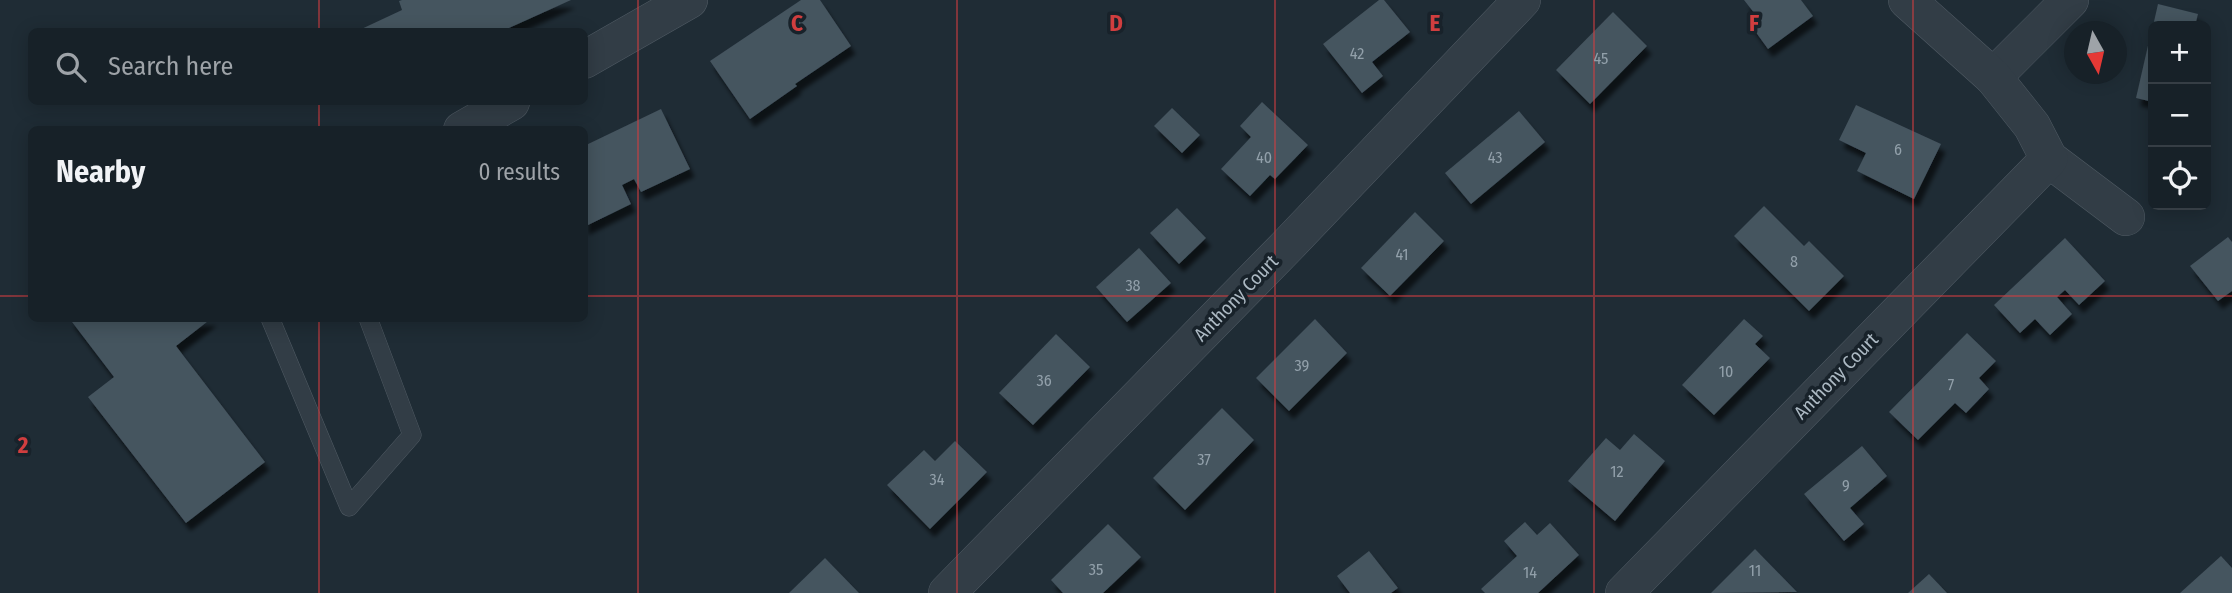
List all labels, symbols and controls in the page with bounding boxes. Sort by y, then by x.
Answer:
text: C [791,9,803,37]
text: D [1109,9,1123,37]
text: E [1430,9,1441,37]
text: F [1749,9,1759,37]
north arrow [2064,21,2127,84]
map controls [2148,21,2211,210]
button: + [2148,21,2211,84]
search box [28,28,588,105]
house number: 42 [1350,44,1364,63]
icon: search [52,48,90,86]
house number: 45 [1594,49,1608,68]
text: Search here [108,51,233,82]
button: − [2148,84,2211,147]
house number: 6 [1894,140,1902,159]
button: locate [2148,147,2211,210]
house number: 40 [1256,148,1272,167]
house number: 43 [1488,148,1502,167]
text: Nearby [56,154,145,190]
text: 0 results [479,158,560,186]
house number: 41 [1395,245,1409,264]
street label: Anthony Court [1189,249,1283,346]
house number: 8 [1790,252,1798,271]
house number: 38 [1125,276,1141,295]
street label: Anthony Court [1789,327,1883,424]
house number: 39 [1295,356,1310,375]
house number: 10 [1719,362,1733,381]
house number: 36 [1036,371,1052,390]
house number: 7 [1948,375,1955,394]
text: 2 [17,431,29,459]
house number: 37 [1197,450,1211,469]
house number: 12 [1610,462,1624,481]
house number: 34 [930,470,945,489]
house number: 9 [1842,476,1850,495]
house number: 35 [1089,560,1103,579]
house number: 11 [1749,561,1761,580]
house number: 14 [1523,563,1537,582]

